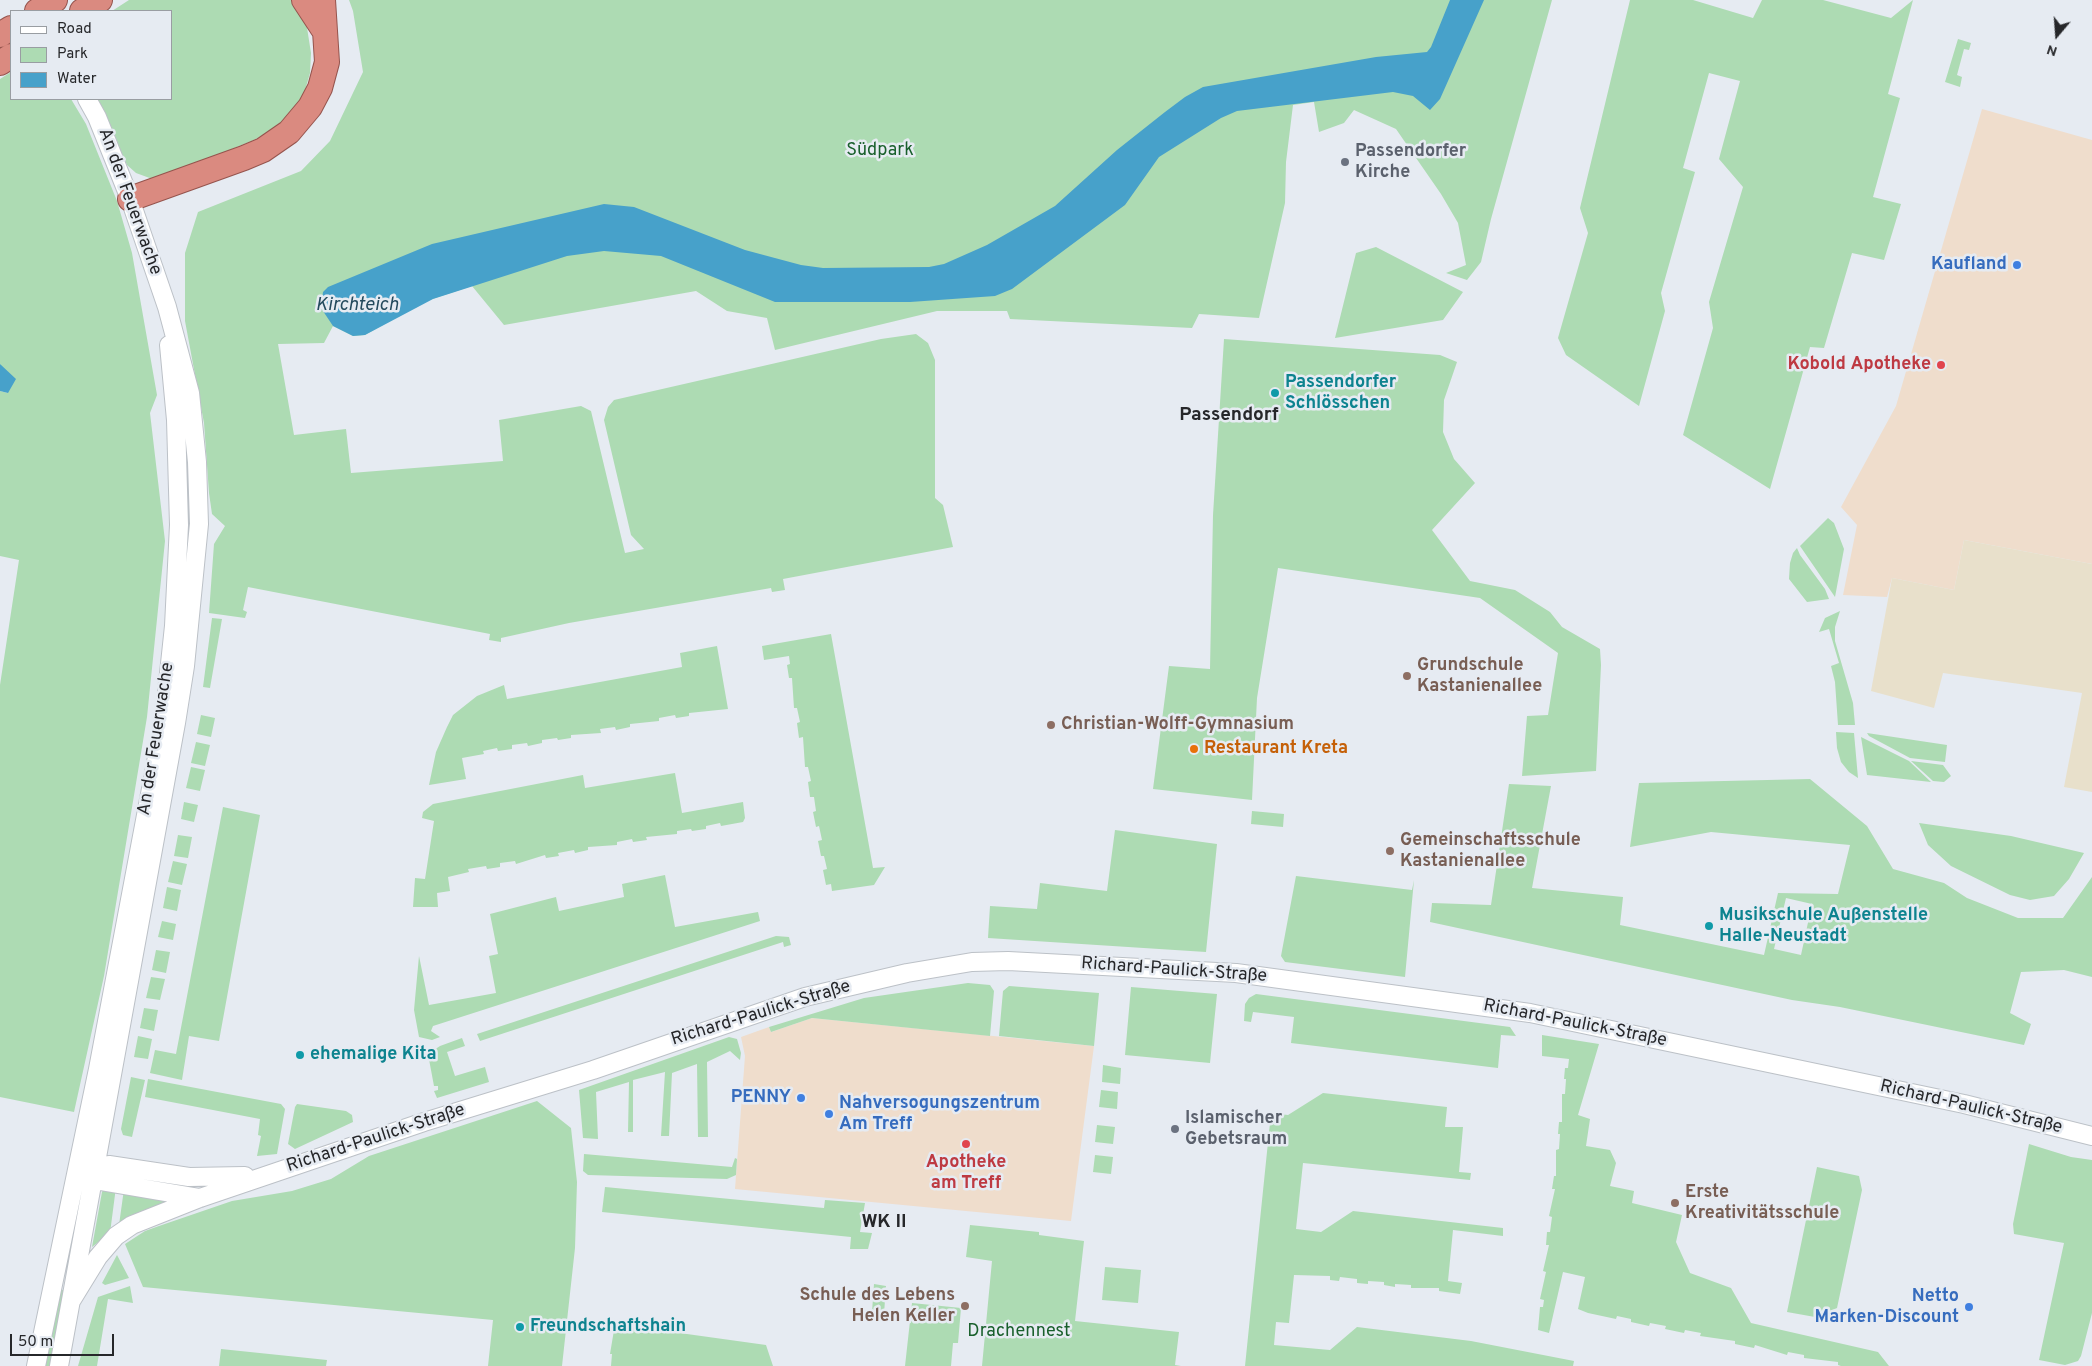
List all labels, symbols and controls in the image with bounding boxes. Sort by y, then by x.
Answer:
legend [10,10,172,100]
north arrow [2032,10,2082,60]
text: Road [57,20,92,39]
text: N [2045,40,2060,59]
text: Park [57,45,88,64]
text: Water [57,70,96,89]
street label: An der Feuerwache [92,126,166,278]
park label: Südpark [846,140,914,162]
place label: Passendorfer Kirche [1355,141,1466,183]
marker: Passendorfer Kirche [1339,156,1351,168]
place label: Kaufland [1931,254,2007,276]
marker: Kaufland [2011,259,2023,271]
water label: Kirchteich [316,295,398,317]
place label: Kobold Apotheke [1787,354,1931,376]
marker: Kobold Apotheke [1935,359,1947,371]
place label: Passendorfer Schlösschen [1285,372,1396,414]
marker: Passendorfer Schlösschen [1269,387,1281,399]
district label: Passendorf [1179,405,1279,427]
place label: Grundschule Kastanienallee [1417,655,1542,698]
street label: An der Feuerwache [134,661,180,817]
marker: Grundschule Kastanienallee [1401,670,1413,682]
place label: Christian-Wolff-Gymnasium [1061,714,1294,736]
marker: Christian-Wolff-Gymnasium [1045,719,1057,731]
place label: Restaurant Kreta [1204,738,1348,760]
marker: Restaurant Kreta [1188,743,1200,755]
place label: Gemeinschaftsschule Kastanienallee [1400,830,1581,872]
marker: Gemeinschaftsschule Kastanienallee [1384,845,1396,857]
place label: Musikschule Außenstelle Halle-Neustadt [1719,905,1928,948]
marker: Musikschule Außenstelle Halle-Neustadt [1703,920,1715,932]
street label: Richard-Paulick-Straße [1080,954,1268,988]
street label: Richard-Paulick-Straße [669,976,853,1052]
street label: Richard-Paulick-Straße [1481,996,1669,1052]
place label: ehemalige Kita [310,1044,437,1066]
marker: ehemalige Kita [294,1049,306,1061]
street label: Richard-Paulick-Straße [1878,1077,2064,1139]
place label: PENNY [731,1087,791,1109]
marker: PENNY [795,1092,807,1104]
place label: Nahversogungszentrum Am Treff [839,1093,1040,1136]
street label: Richard-Paulick-Straße [284,1100,468,1178]
marker: Nahversogungszentrum Am Treff [823,1108,835,1120]
place label: Islamischer Gebetsraum [1185,1108,1287,1150]
marker: Islamischer Gebetsraum [1169,1123,1181,1135]
marker: Apotheke am Treff [960,1138,972,1150]
place label: Apotheke am Treff [926,1152,1006,1194]
place label: Erste Kreativitätsschule [1685,1182,1839,1224]
marker: Erste Kreativitätsschule [1669,1197,1681,1209]
district label: WK II [861,1212,907,1234]
place label: Schule des Lebens Helen Keller [800,1285,955,1328]
place label: Netto Marken-Discount [1815,1286,1959,1328]
marker: Schule des Lebens Helen Keller [959,1300,971,1312]
marker: Netto Marken-Discount [1963,1301,1975,1313]
place label: Freundschaftshain [530,1316,686,1338]
marker: Freundschaftshain [514,1321,526,1333]
park label: Drachennest [967,1321,1071,1343]
scale bar [12,1324,116,1356]
text: 50 m [18,1333,53,1352]

